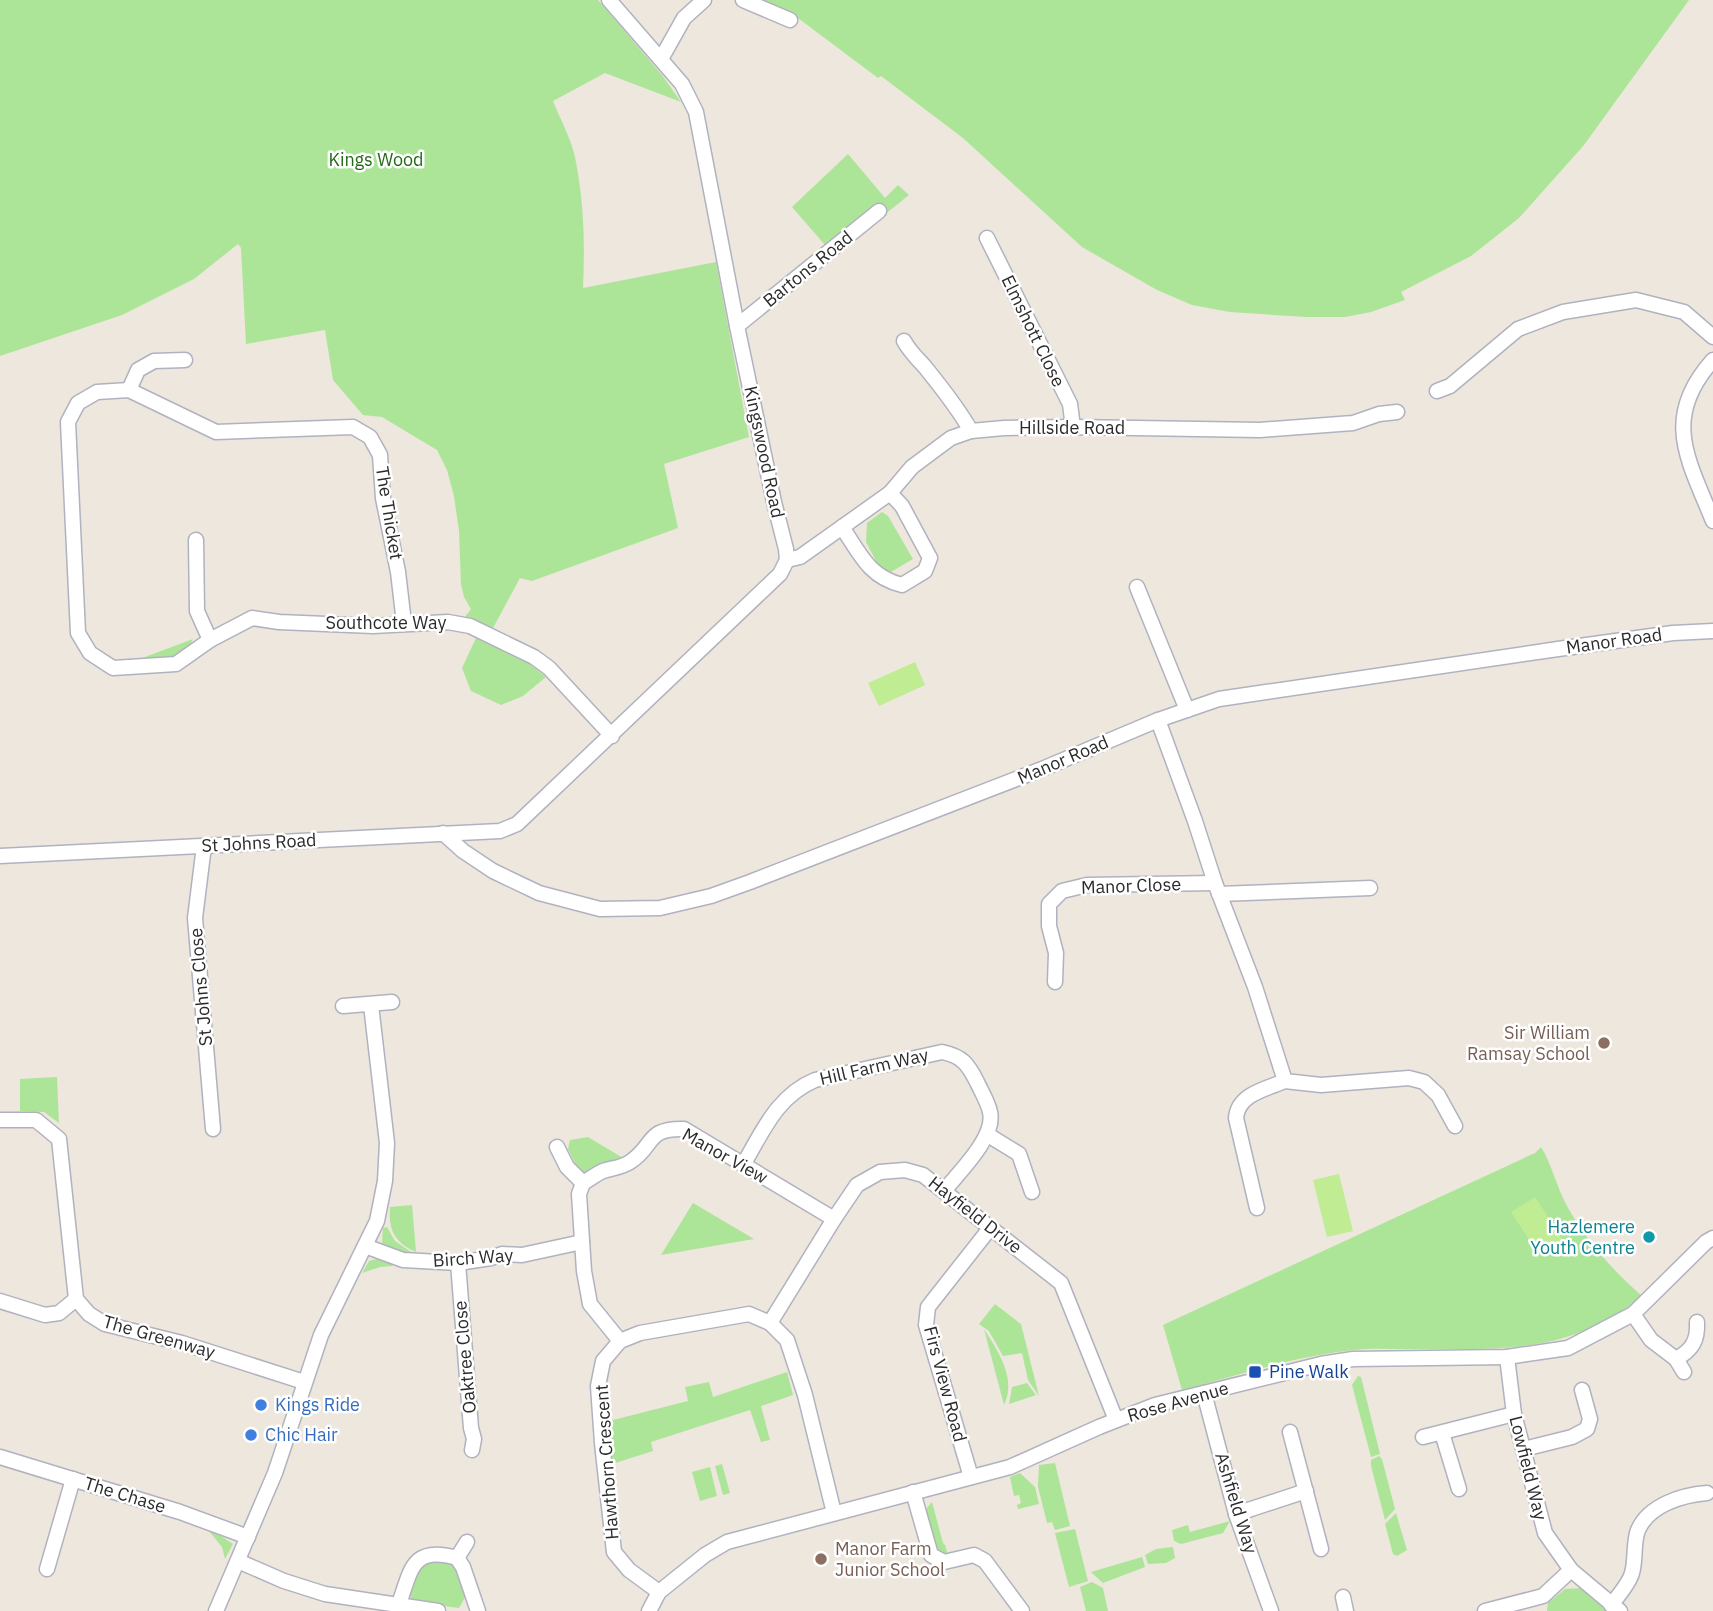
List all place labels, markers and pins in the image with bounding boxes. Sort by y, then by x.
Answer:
place label: Sir William Ramsay School [1467,1021,1590,1065]
marker: Sir William Ramsay School [1596,1035,1612,1051]
place label: Hazlemere Youth Centre [1530,1215,1635,1259]
marker: Hazlemere Youth Centre [1641,1229,1657,1245]
place label: Pine Walk [1269,1360,1349,1383]
marker: Pine Walk [1247,1364,1263,1380]
place label: Kings Ride [275,1393,360,1416]
marker: Kings Ride [253,1397,269,1413]
place label: Chic Hair [265,1423,338,1446]
marker: Chic Hair [243,1427,259,1443]
place label: Manor Farm Junior School [835,1537,945,1581]
marker: Manor Farm Junior School [813,1551,829,1567]

